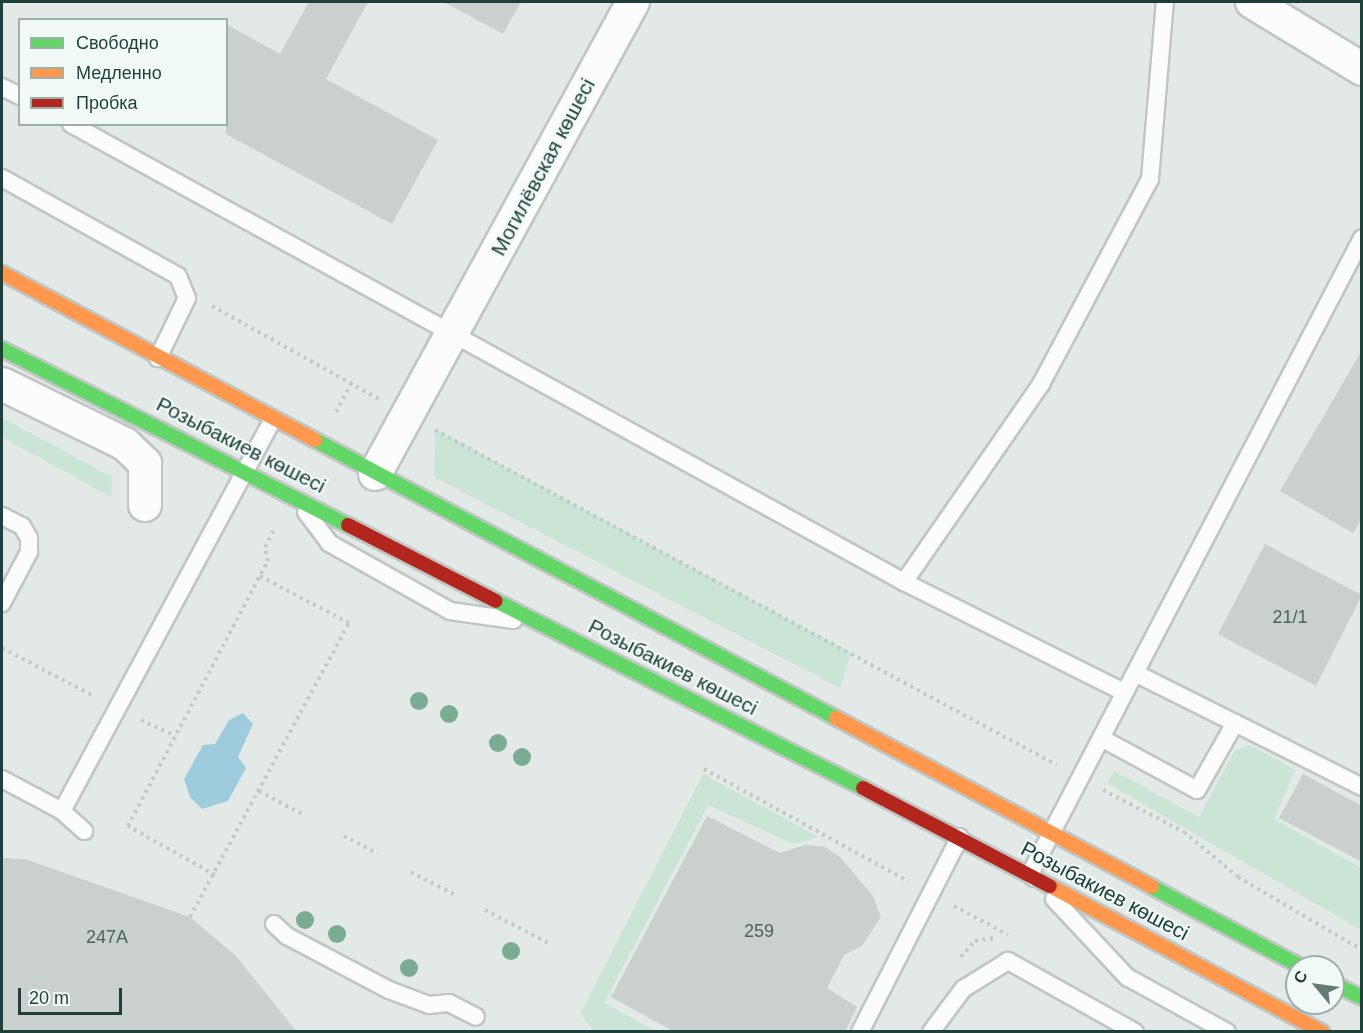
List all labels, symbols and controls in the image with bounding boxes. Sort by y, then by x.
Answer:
legend [18,18,228,126]
text: Свободно [76,33,159,53]
text: Медленно [76,63,162,83]
street label: Могилёвская көшесі [486,74,600,260]
text: Пробка [76,93,138,113]
street label: Розыбакиев көшесі [152,391,330,499]
house number: 21/1 [1272,606,1308,628]
street label: Розыбакиев көшесі [584,613,762,721]
street label: Розыбакиев көшесі [1017,836,1193,946]
house number: 259 [744,920,774,942]
house number: 247А [86,926,128,948]
north arrow [1285,955,1345,1015]
text: С [1290,968,1311,986]
scale bar [21,976,124,1014]
text: 20 m [29,988,69,1008]

